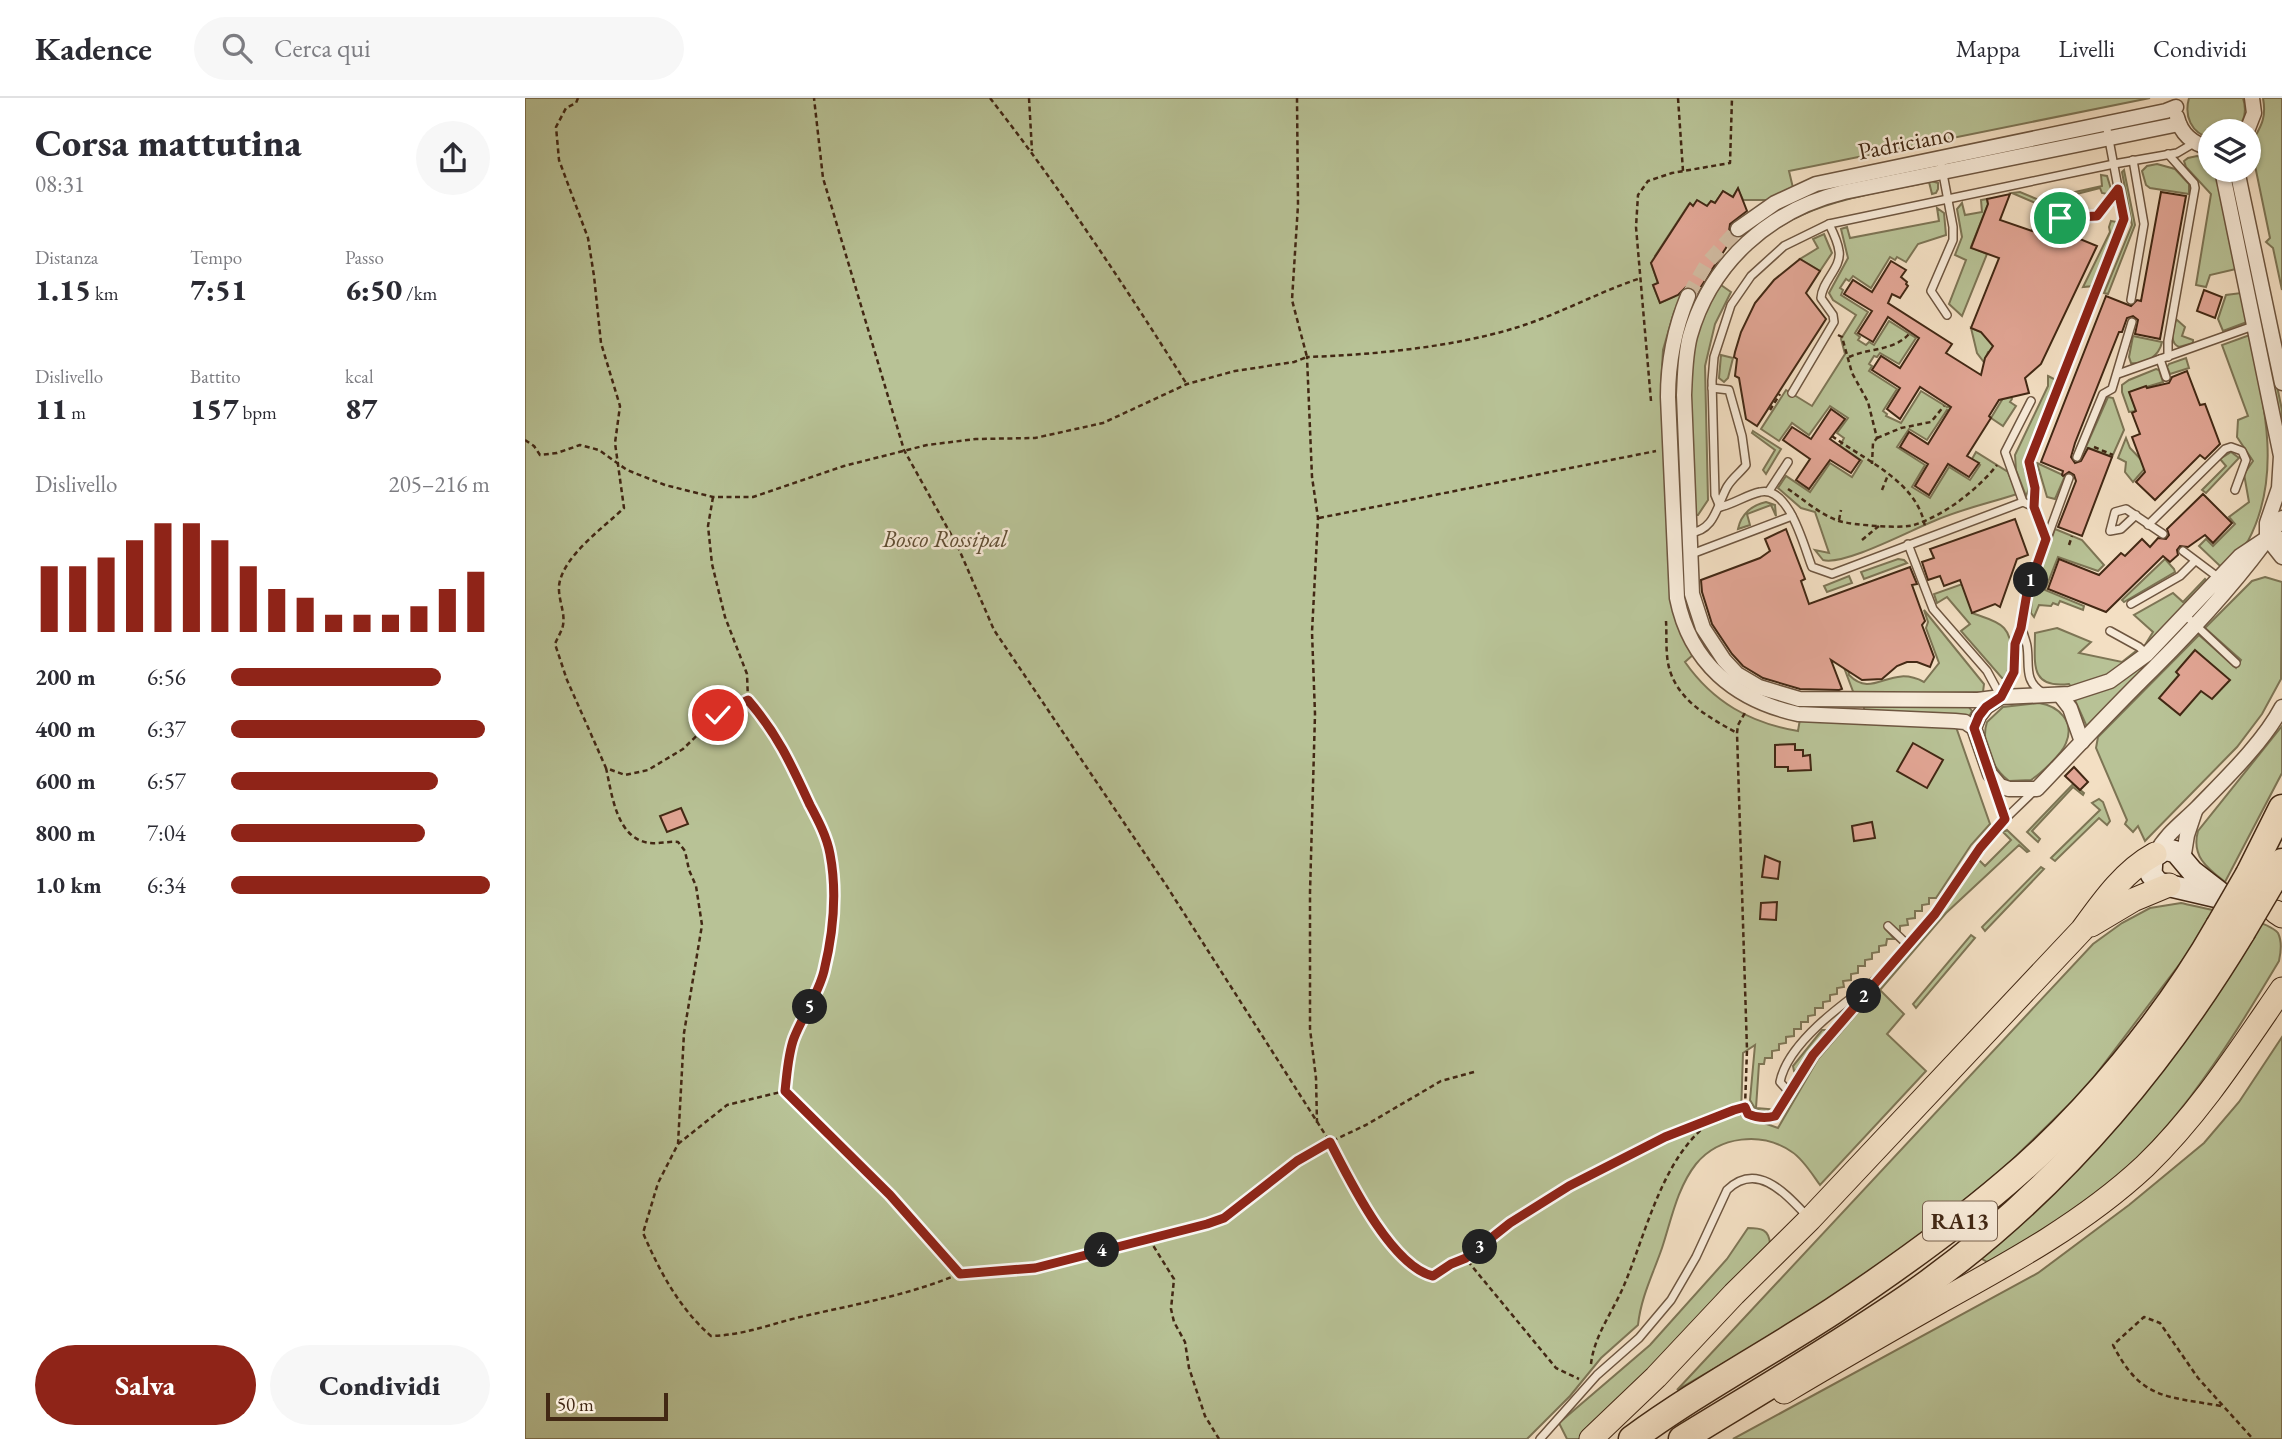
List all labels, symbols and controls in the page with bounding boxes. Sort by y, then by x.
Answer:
search box [194,17,684,80]
text: Kadence [35,27,152,70]
icon: search [218,29,256,67]
text: Cerca qui [274,31,371,65]
text: Mappa [1956,33,2020,64]
text: Livelli [2058,33,2115,64]
text: Condividi [2153,33,2247,64]
street label: Padriciano [1855,117,1957,167]
text: Corsa mattutina [35,118,302,167]
map controls [2198,119,2261,182]
button: layers [2198,119,2261,182]
button: share [416,121,490,195]
text: 08:31 [35,169,85,199]
pin [2030,188,2090,248]
icon: arrive [2041,199,2079,237]
text: Distanza [35,245,98,270]
text: Tempo [190,245,242,270]
text: Passo [345,245,384,270]
text: 1.15 [35,270,91,309]
text: 7:51 [190,270,247,309]
text: 6:50 [345,270,402,309]
text: km [91,281,119,306]
text: /km [402,281,437,306]
text: Dislivello [35,364,103,389]
text: Battito [190,364,241,389]
text: kcal [345,364,374,389]
text: 11 [35,389,67,428]
text: 157 [190,389,239,428]
text: 87 [345,389,377,428]
text: m [67,400,86,425]
text: bpm [239,400,277,425]
text: Dislivello [35,469,117,499]
text: 205–216 m [389,469,490,499]
park label: Bosco Rossipal [882,523,1009,554]
pin: 1 [2013,562,2049,598]
text: 1 [2025,567,2036,592]
text: 200 m [35,662,96,692]
text: 6:56 [147,662,186,692]
pin [688,685,748,745]
icon: check [699,696,737,734]
text: 400 m [35,714,96,744]
text: 6:37 [147,714,186,744]
text: 600 m [35,766,96,796]
text: 6:57 [147,766,186,796]
text: 800 m [35,818,96,848]
text: 7:04 [147,818,186,848]
text: 1.0 km [35,870,102,900]
text: 6:34 [147,870,186,900]
pin: 2 [1847,978,1881,1014]
text: 2 [1858,983,1869,1008]
pin: 5 [793,990,827,1024]
text: 5 [804,994,815,1019]
road number: RA13 [1923,1202,1997,1240]
pin: 3 [1462,1230,1497,1264]
pin: 4 [1085,1232,1119,1268]
text: 3 [1474,1234,1485,1259]
text: 4 [1096,1237,1107,1262]
button: Salva [35,1345,256,1425]
button: Condividi [270,1345,490,1425]
scale bar [546,1390,669,1422]
text: 50 m [557,1392,594,1417]

